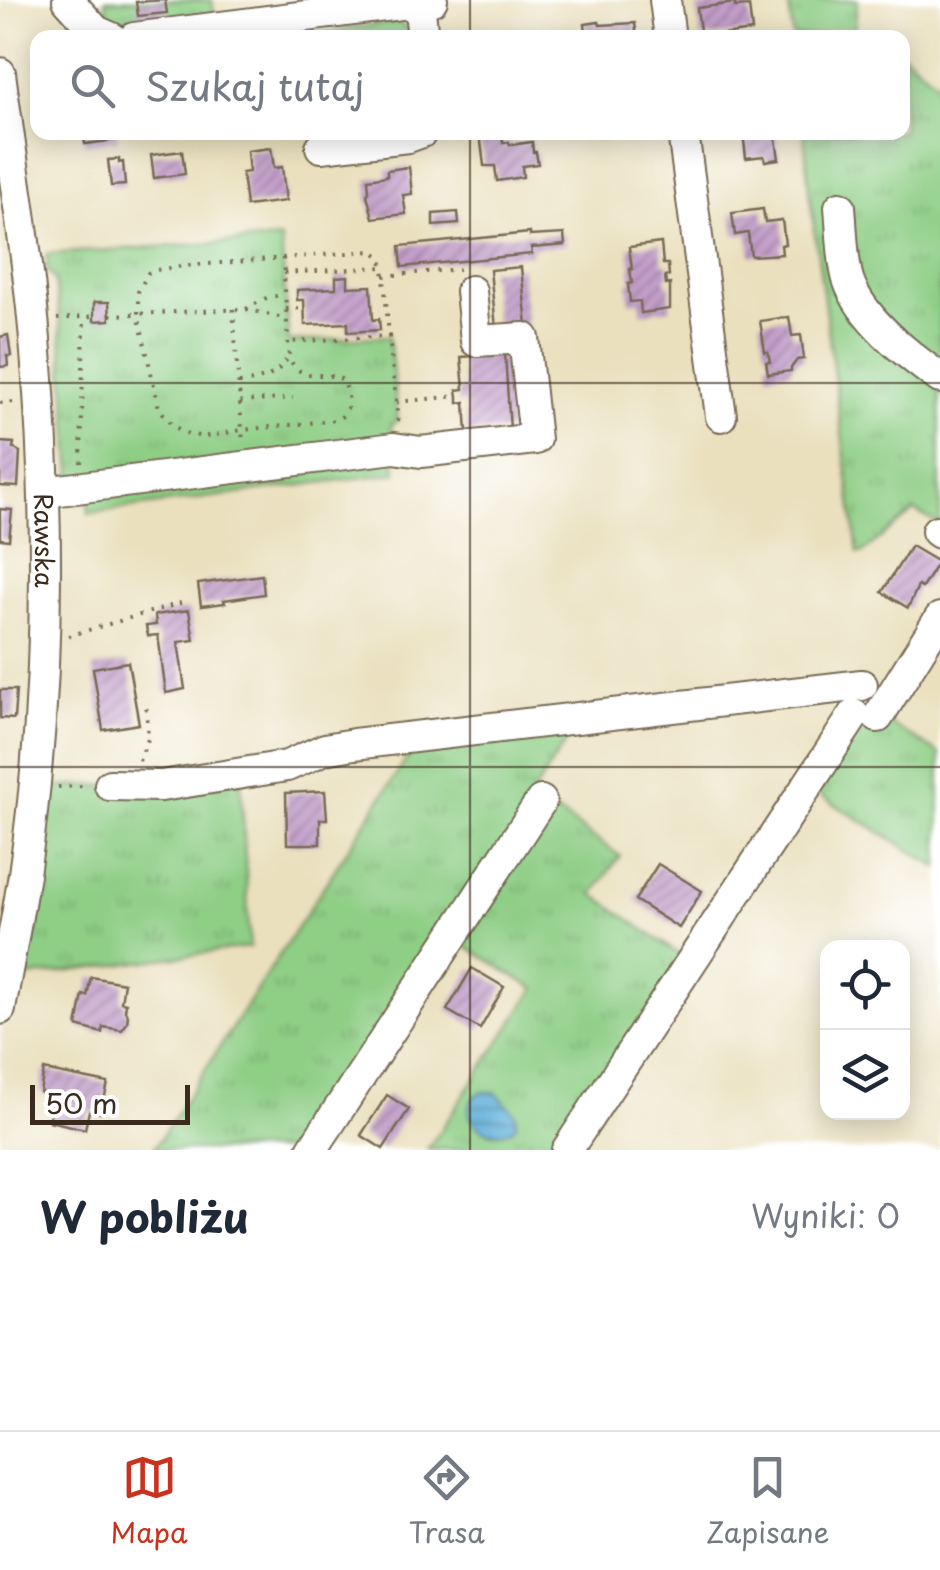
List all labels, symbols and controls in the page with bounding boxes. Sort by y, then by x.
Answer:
search box [30,30,910,140]
text: Szukaj tutaj [145,57,364,114]
icon: search [65,58,120,113]
street label: Rawska [25,493,64,588]
map controls [820,940,910,1120]
button: locate [820,940,910,1030]
button: layers [820,1030,910,1120]
scale bar [30,1080,190,1124]
text: 50 m [45,1081,118,1124]
text: W pobliżu [40,1184,249,1247]
text: Wyniki: 0 [751,1191,900,1239]
tab: Mapa [111,1450,188,1553]
tab: Trasa [409,1450,485,1553]
tab: Zapisane [706,1450,829,1553]

